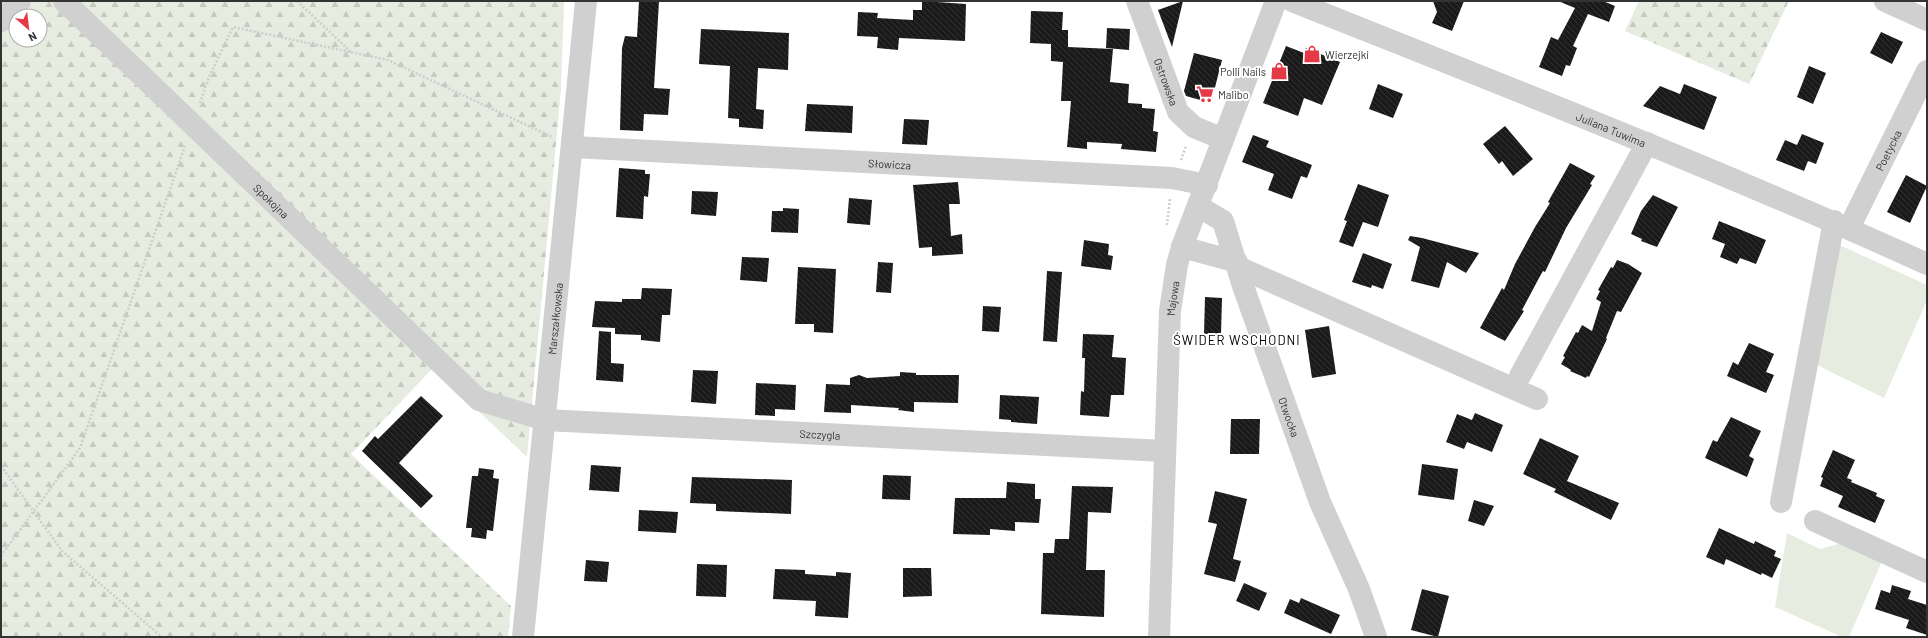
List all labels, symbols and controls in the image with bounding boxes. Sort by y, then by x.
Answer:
north arrow [8,8,48,48]
text: N [27,30,39,45]
shop icon: Wierzejki [1302,44,1322,64]
place label: Wierzejki [1325,48,1369,61]
street label: Ostrowska [1152,56,1182,107]
shop icon: Polli Nails [1269,61,1289,81]
place label: Polli Nails [1220,65,1266,78]
supermarket icon: Malibo [1195,84,1215,104]
place label: Malibo [1218,88,1249,101]
street label: Juliana Tuwima [1575,109,1648,149]
street label: Poetycka [1872,128,1903,173]
street label: Słowicza [868,156,911,171]
street label: Spokojna [251,181,292,221]
street label: Majowa [1163,280,1181,316]
street label: Marszałkowska [545,282,565,355]
district label: ŚWIDER WSCHODNI [1173,332,1301,348]
street label: Otwocka [1277,395,1303,438]
street label: Szczygla [799,426,841,441]

